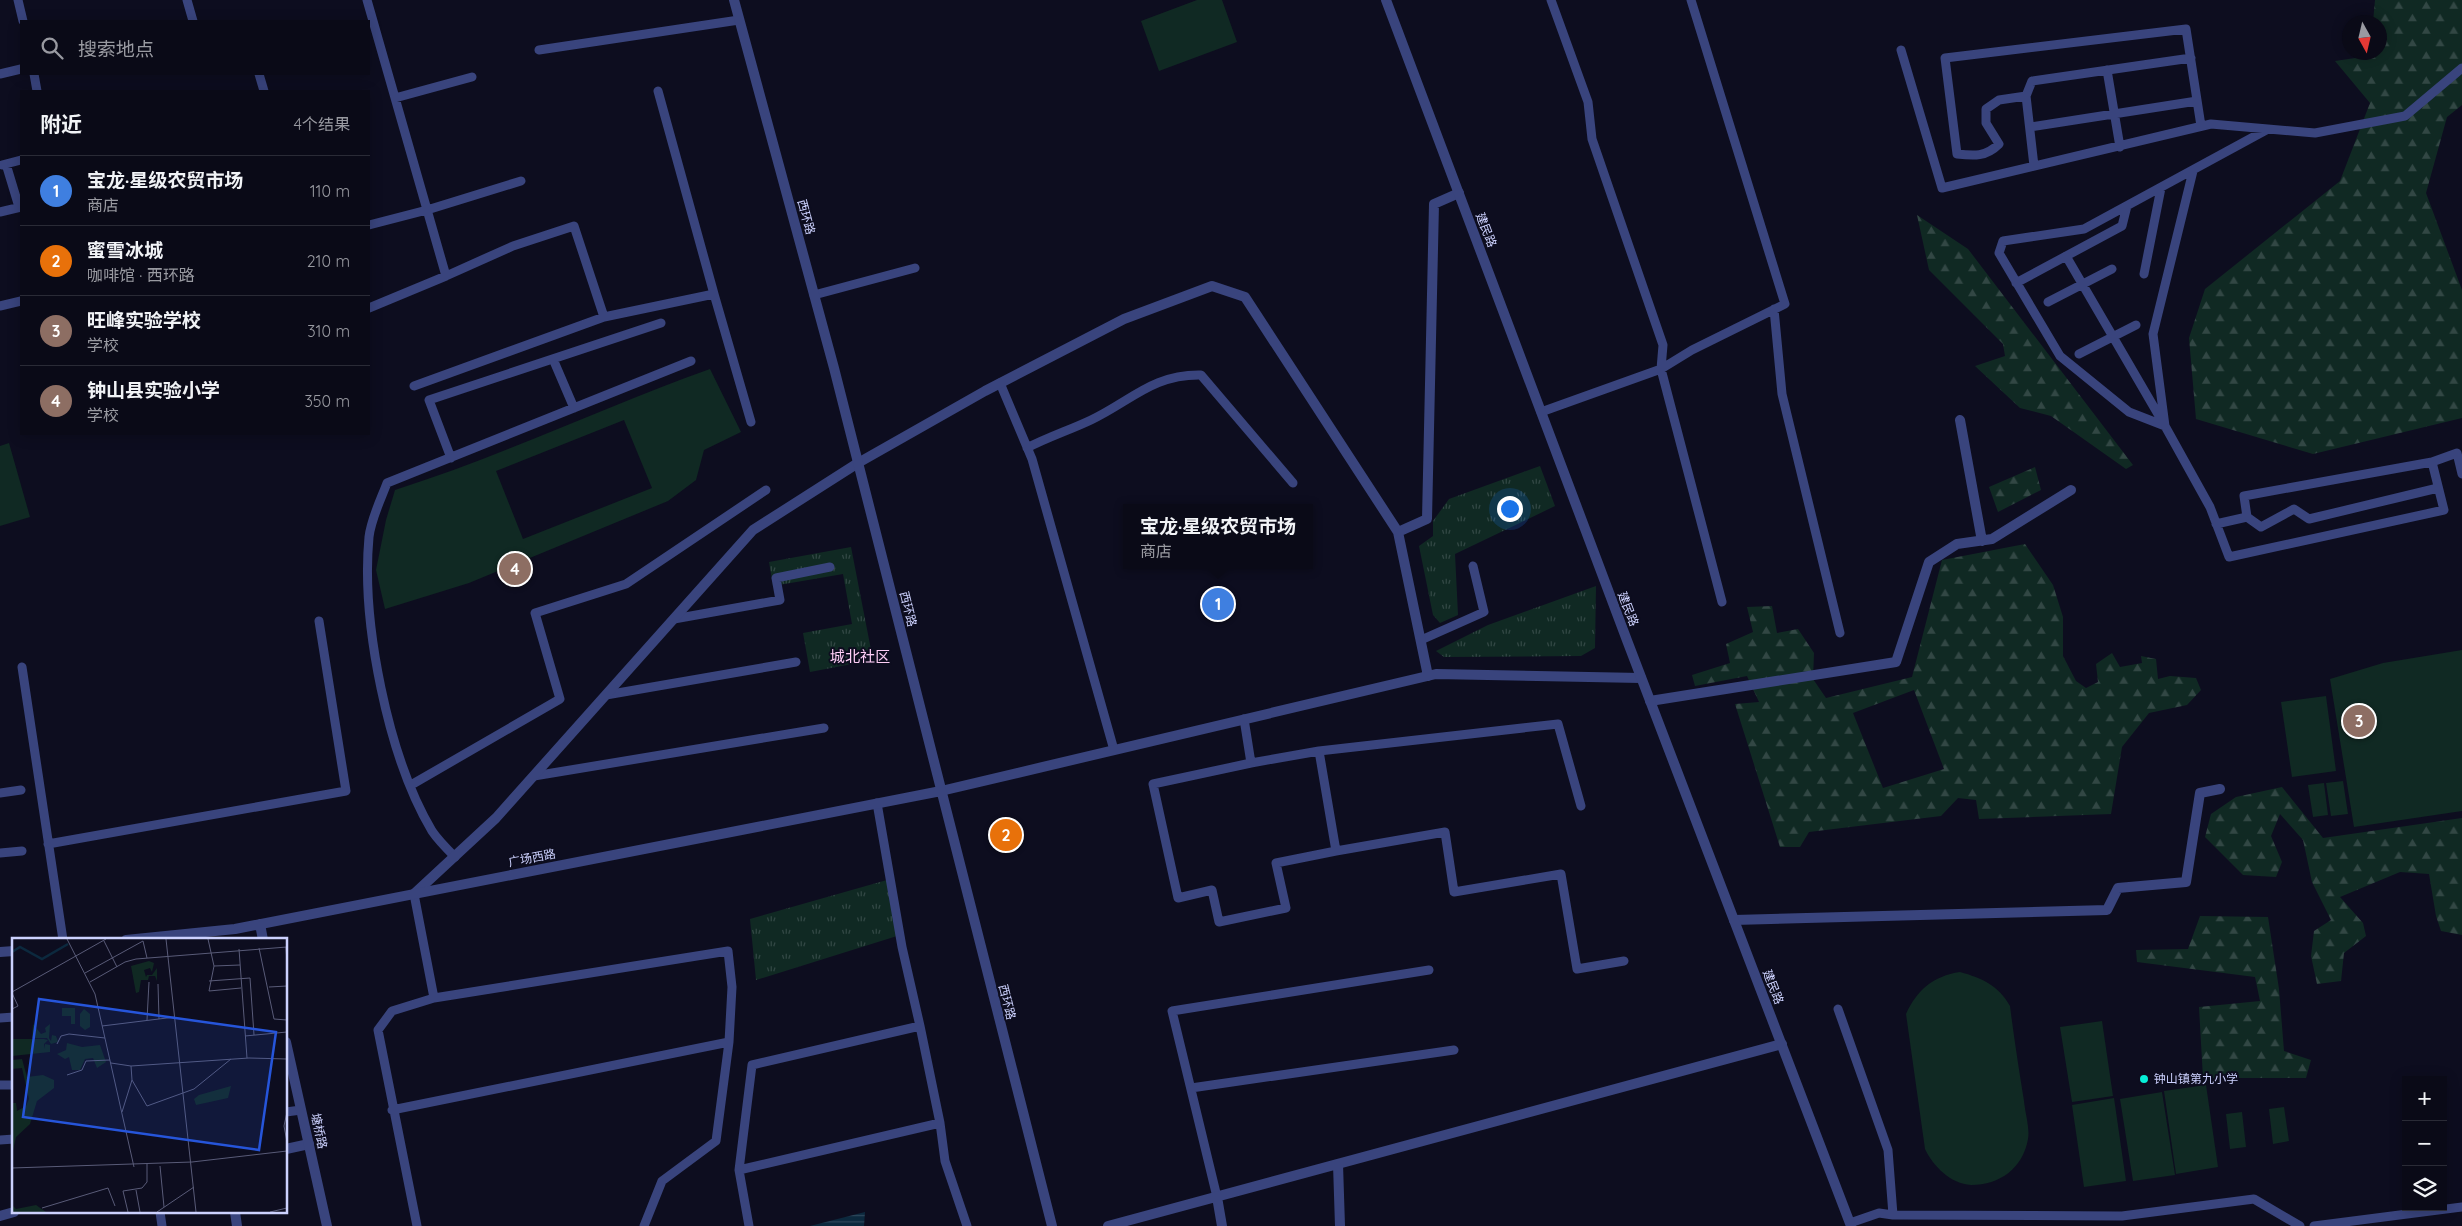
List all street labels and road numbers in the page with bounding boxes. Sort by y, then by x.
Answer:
street label: 西环路 [795,198,818,236]
street label: 建民路 [1473,210,1500,249]
street label: 建民路 [1615,589,1642,628]
street label: 西环路 [897,590,920,628]
street label: 广场西路 [507,846,557,869]
street label: 建民路 [1760,967,1787,1006]
street label: 西环路 [996,983,1019,1021]
street label: 塘桥路 [308,1112,331,1150]

